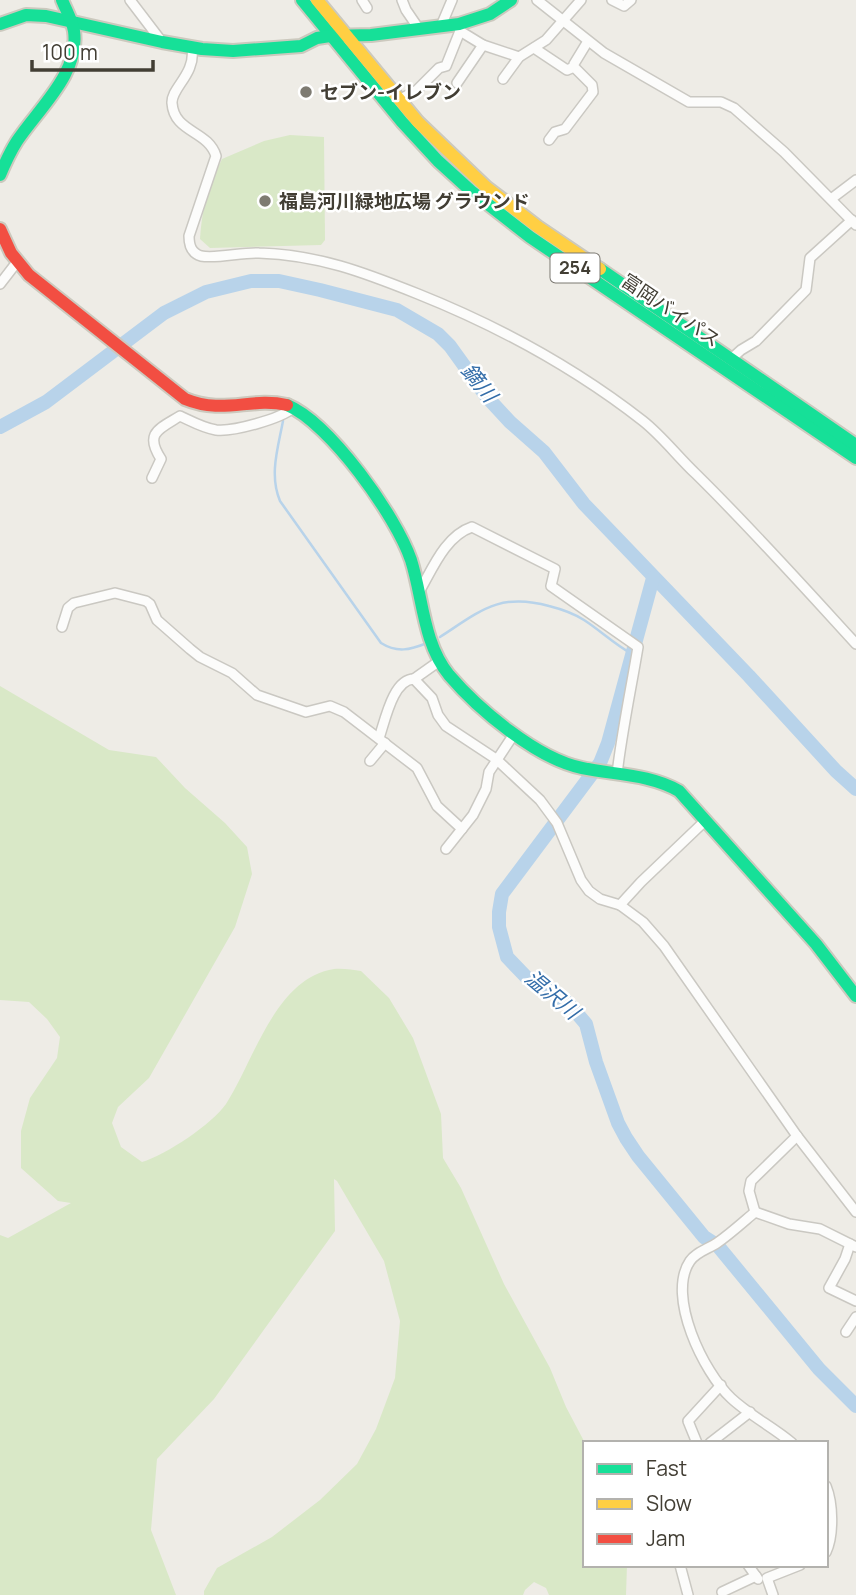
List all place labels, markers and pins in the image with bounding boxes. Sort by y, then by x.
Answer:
place label: セブン-イレブン [320,79,461,105]
marker: セブン-イレブン [298,84,314,100]
place label: 福島河川緑地広場 グラウンド [279,188,530,214]
marker: 福島河川緑地広場 グラウンド [257,193,273,209]

